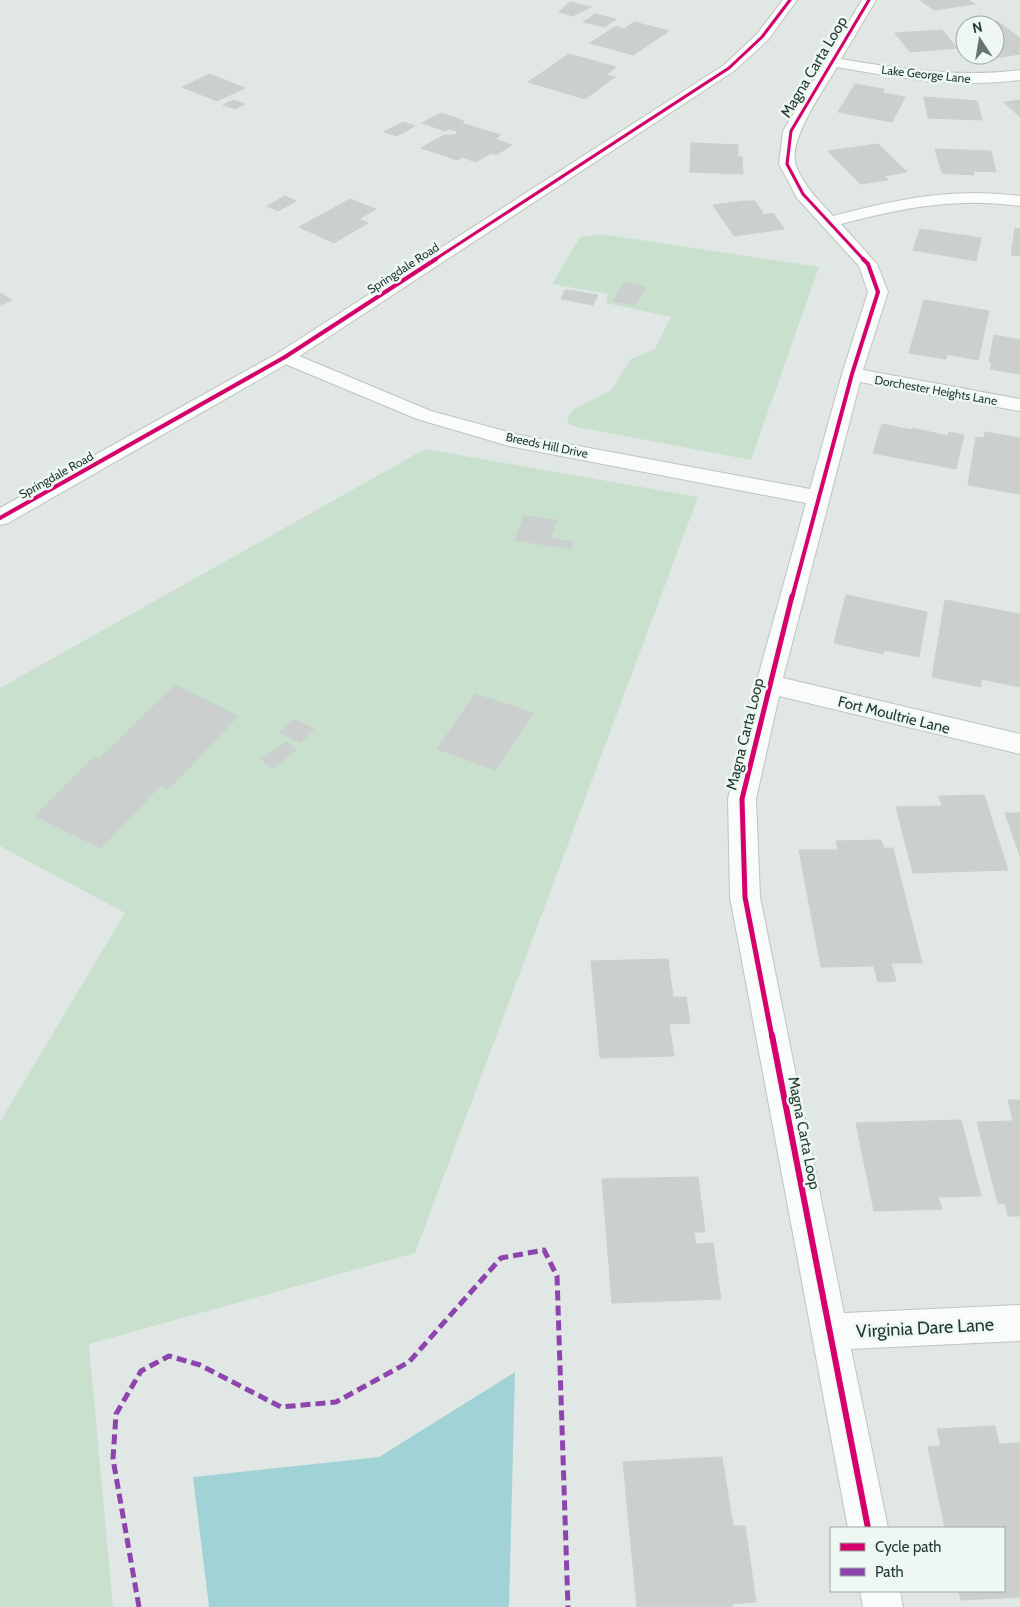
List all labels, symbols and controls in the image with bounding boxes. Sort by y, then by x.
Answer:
street label: Magna Carta Loop [777,13,851,121]
north arrow [955,15,1005,65]
text: N [971,17,984,37]
street label: Lake George Lane [881,62,971,86]
street label: Springdale Road [364,239,442,297]
street label: Dorchester Heights Lane [873,372,999,408]
street label: Breeds Hill Drive [505,429,589,461]
street label: Springdale Road [16,448,96,502]
street label: Magna Carta Loop [722,676,768,792]
street label: Fort Moultrie Lane [836,692,952,738]
street label: Magna Carta Loop [784,1075,824,1191]
street label: Virginia Dare Lane [855,1313,995,1343]
legend [830,1527,1005,1592]
text: Cycle path [875,1538,941,1556]
text: Path [875,1563,904,1581]

